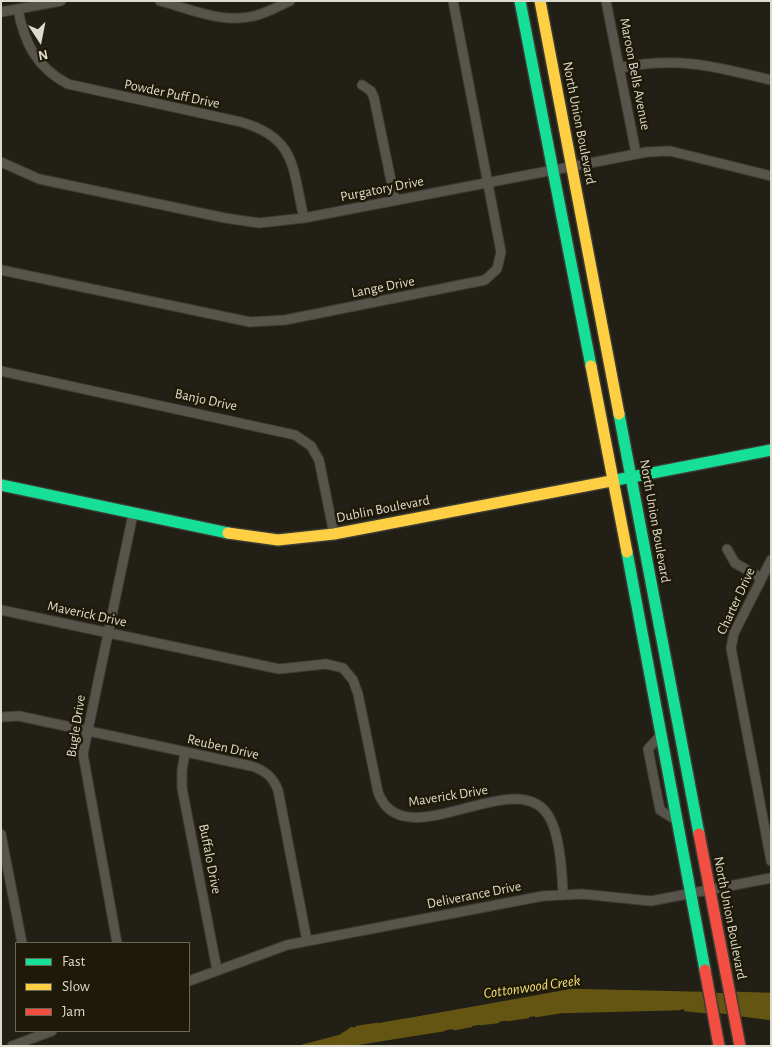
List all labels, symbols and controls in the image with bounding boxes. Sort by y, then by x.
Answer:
north arrow [15,15,65,65]
street label: Maroon Bells Avenue [616,16,654,132]
text: N [37,47,49,63]
street label: North Union Boulevard [559,60,599,186]
street label: Powder Puff Drive [123,76,221,112]
street label: Purgatory Drive [339,173,425,205]
street label: Lange Drive [350,273,416,301]
street label: Banjo Drive [173,385,239,415]
street label: North Union Boulevard [636,458,674,584]
street label: Dublin Boulevard [335,492,431,526]
street label: Charter Drive [713,565,759,637]
street label: Maverick Drive [46,597,128,631]
street label: Bugle Drive [63,694,89,758]
street label: Reuben Drive [185,731,261,763]
street label: Maverick Drive [407,781,489,811]
street label: Buffalo Drive [195,823,225,895]
street label: North Union Boulevard [710,855,750,981]
street label: Deliverance Drive [425,878,523,912]
legend [15,942,190,1032]
text: Fast [62,954,85,969]
water label: Cottonwood Creek [482,971,582,1003]
text: Slow [62,979,90,994]
text: Jam [62,1004,85,1019]

